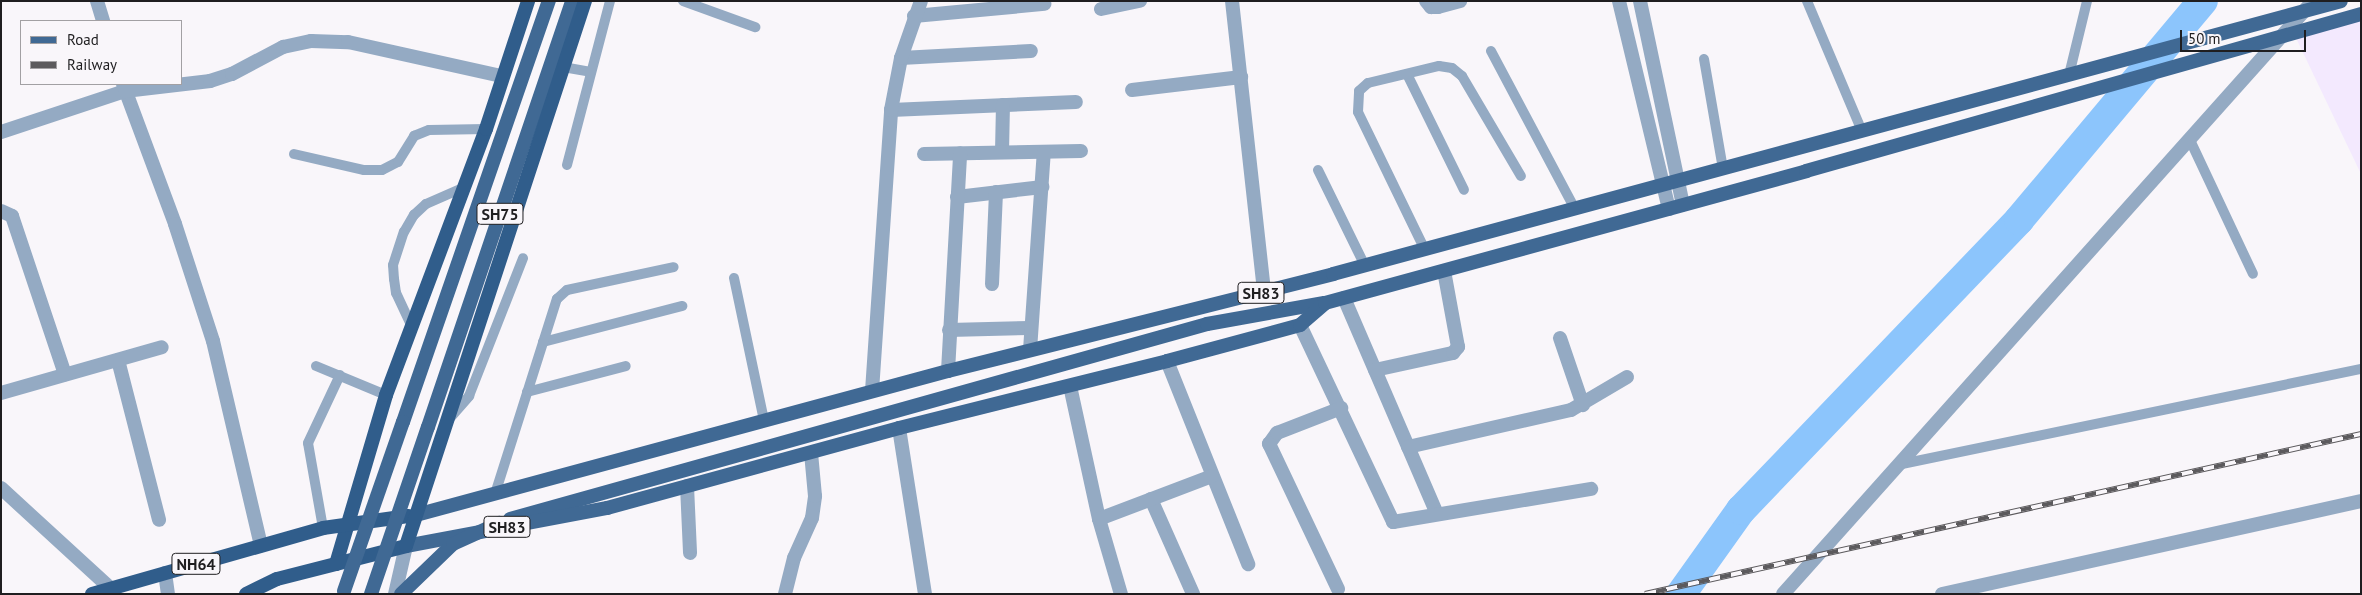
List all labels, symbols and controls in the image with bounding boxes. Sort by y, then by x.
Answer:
legend [20,20,182,85]
scale bar [2182,20,2308,52]
text: 50 m [2188,29,2221,48]
text: Road [67,30,99,49]
text: Railway [67,55,117,74]
road number: SH75 [476,200,524,228]
road number: SH83 [1237,280,1285,306]
road number: SH83 [483,514,531,540]
road number: NH64 [171,550,221,578]

